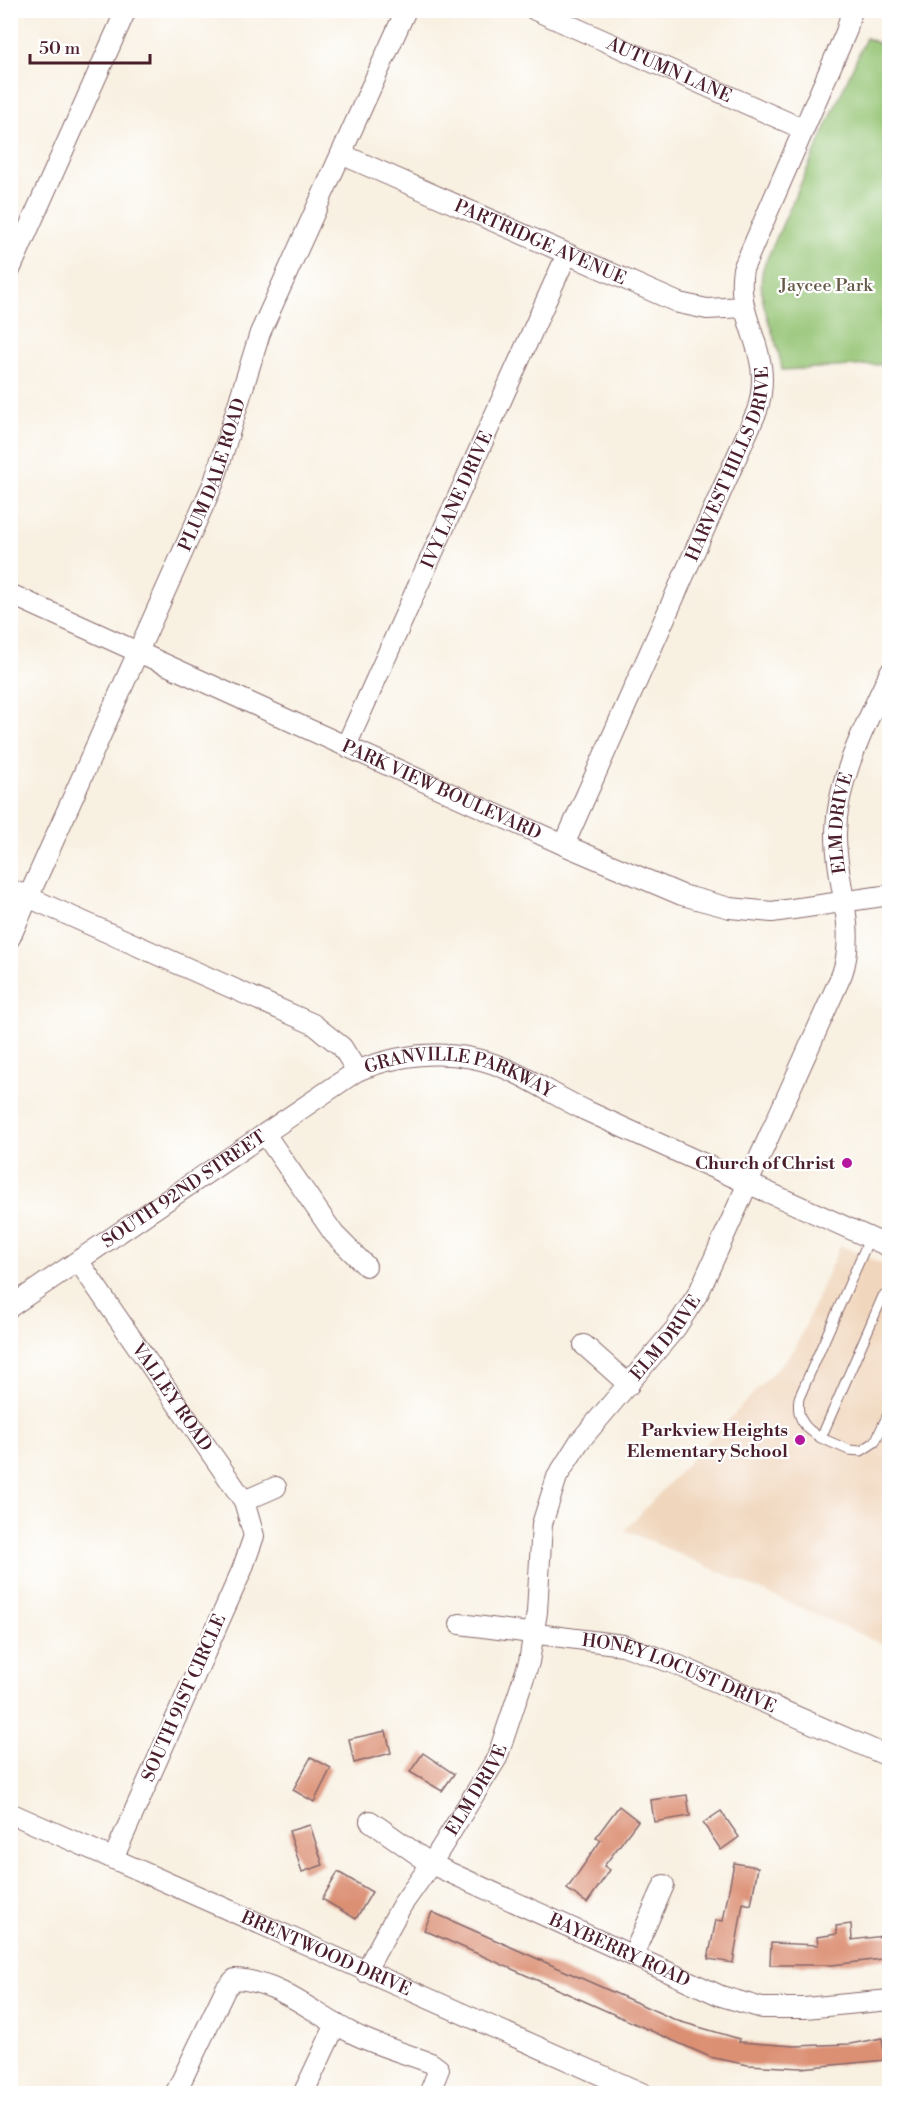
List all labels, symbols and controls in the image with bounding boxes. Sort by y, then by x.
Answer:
scale bar [30,27,150,65]
street label: AUTUMN LANE [602,31,736,107]
text: 50 m [39,37,81,60]
street label: PARTRIDGE AVENUE [451,194,630,290]
park label: Jaycee Park [778,274,874,297]
street label: HARVEST HILLS DRIVE [680,366,774,565]
street label: PLUM DALE ROAD [173,395,251,555]
street label: IVY LANE DRIVE [416,427,498,572]
street label: PARK VIEW BOULEVARD [338,734,545,845]
street label: ELM DRIVE [824,769,858,875]
street label: GRANVILLE PARKWAY [361,1043,559,1103]
street label: SOUTH 92ND STREET [97,1125,270,1253]
place label: Church of Christ [695,1152,836,1175]
marker: Church of Christ [840,1156,854,1170]
street label: ELM DRIVE [625,1290,706,1385]
street label: VALLEY ROAD [126,1337,218,1456]
place label: Parkview Heights Elementary School [627,1419,788,1463]
marker: Parkview Heights Elementary School [793,1433,807,1447]
street label: SOUTH 91ST CIRCLE [137,1611,231,1785]
street label: HONEY LOCUST DRIVE [580,1628,780,1718]
street label: ELM DRIVE [440,1741,512,1840]
street label: BRENTWOOD DRIVE [237,1905,415,2001]
street label: BAYBERRY ROAD [544,1907,694,1992]

